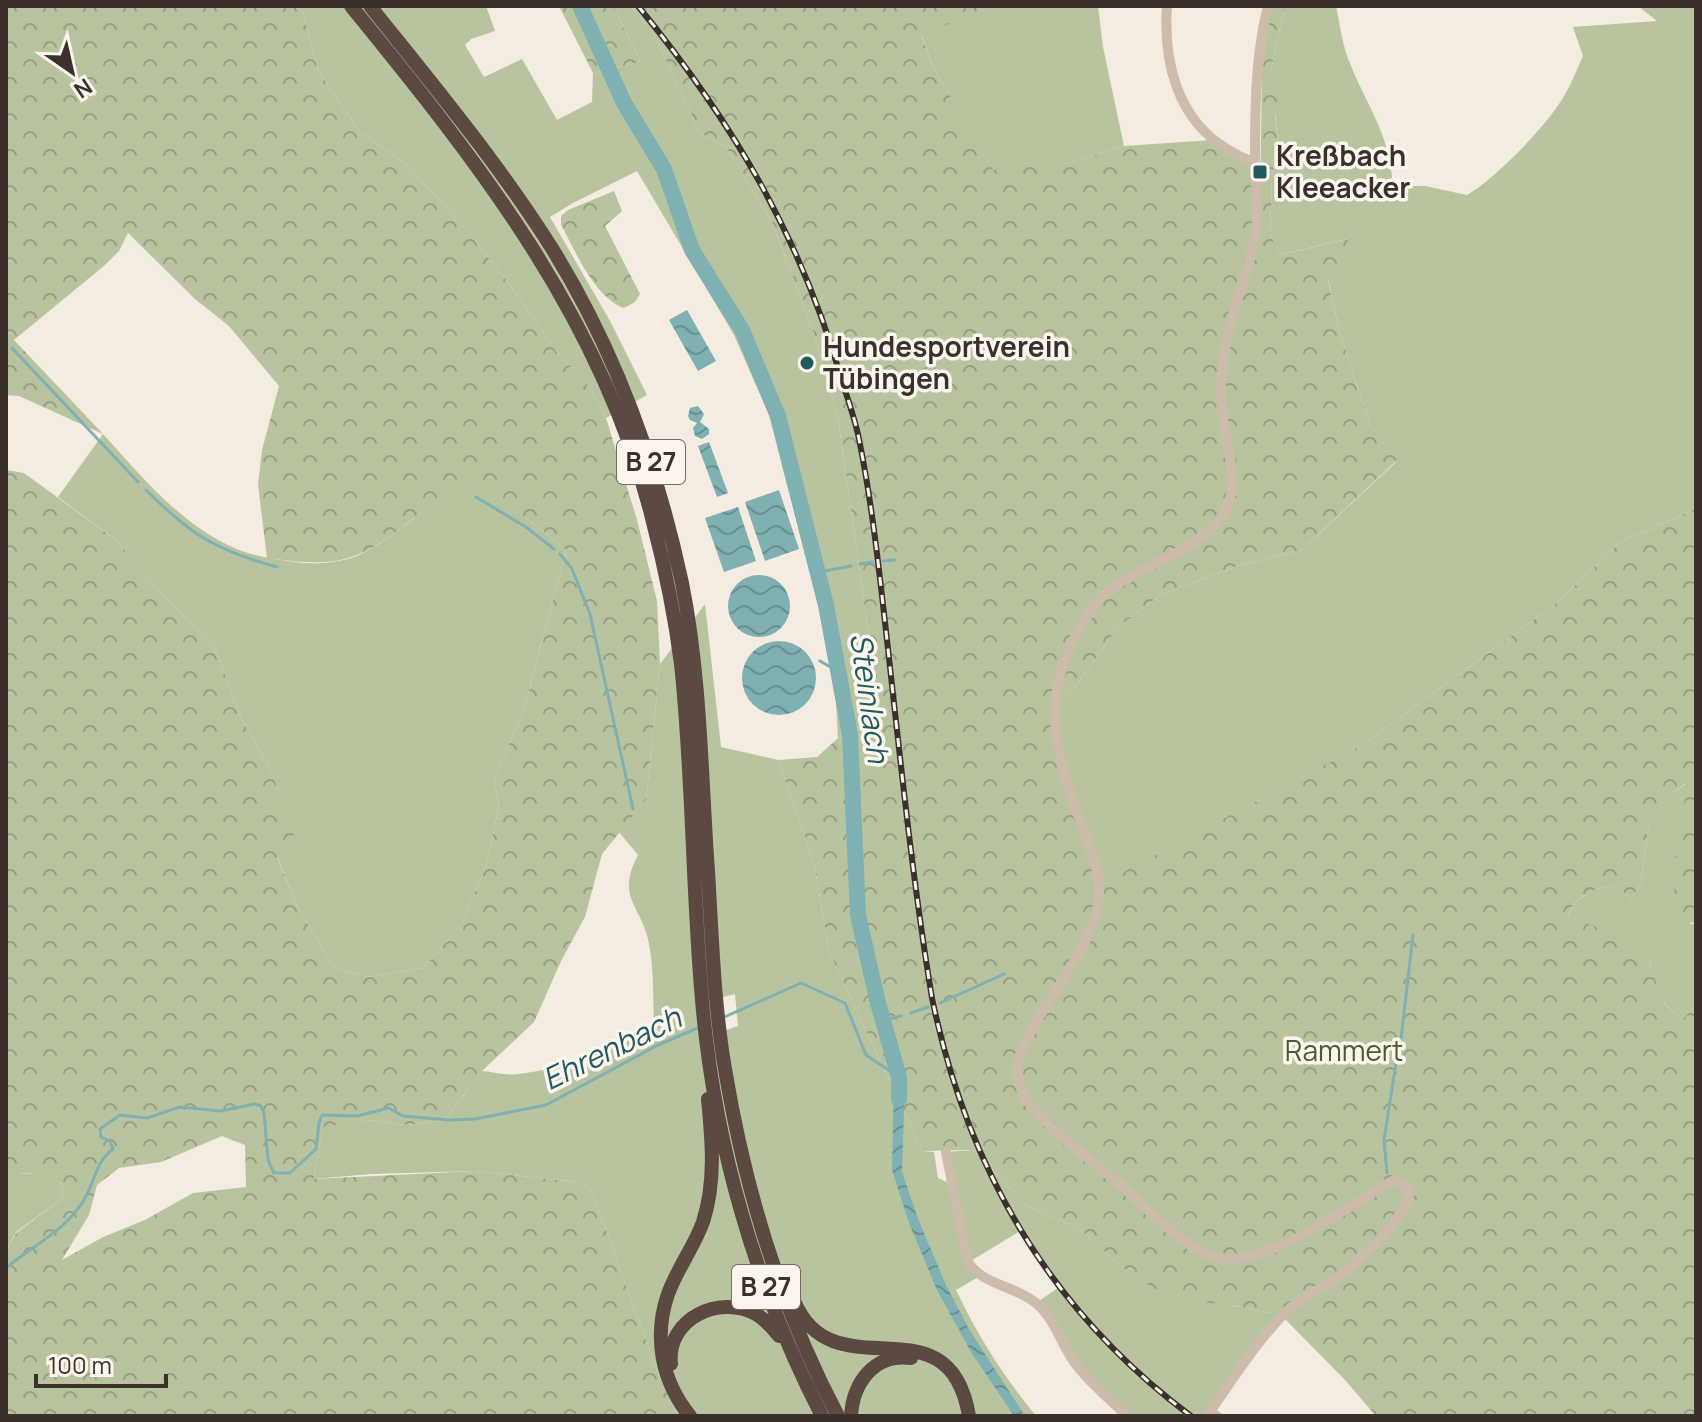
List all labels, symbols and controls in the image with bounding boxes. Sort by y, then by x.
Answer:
north arrow [32,32,112,112]
text: N [68,72,98,105]
place label: Kreßbach Kleeacker [1276,136,1410,206]
marker: Kreßbach Kleeacker [1251,163,1269,181]
place label: Hundesportverein Tübingen [823,327,1070,397]
marker: Hundesportverein Tübingen [798,354,816,372]
road number: B 27 [617,440,685,484]
water label: Steinlach [841,630,900,766]
water label: Ehrenbach [535,996,688,1099]
park label: Rammert [1285,1031,1403,1069]
road number: B 27 [732,1265,800,1309]
scale bar [36,1338,166,1388]
text: 100 m [48,1348,112,1381]

